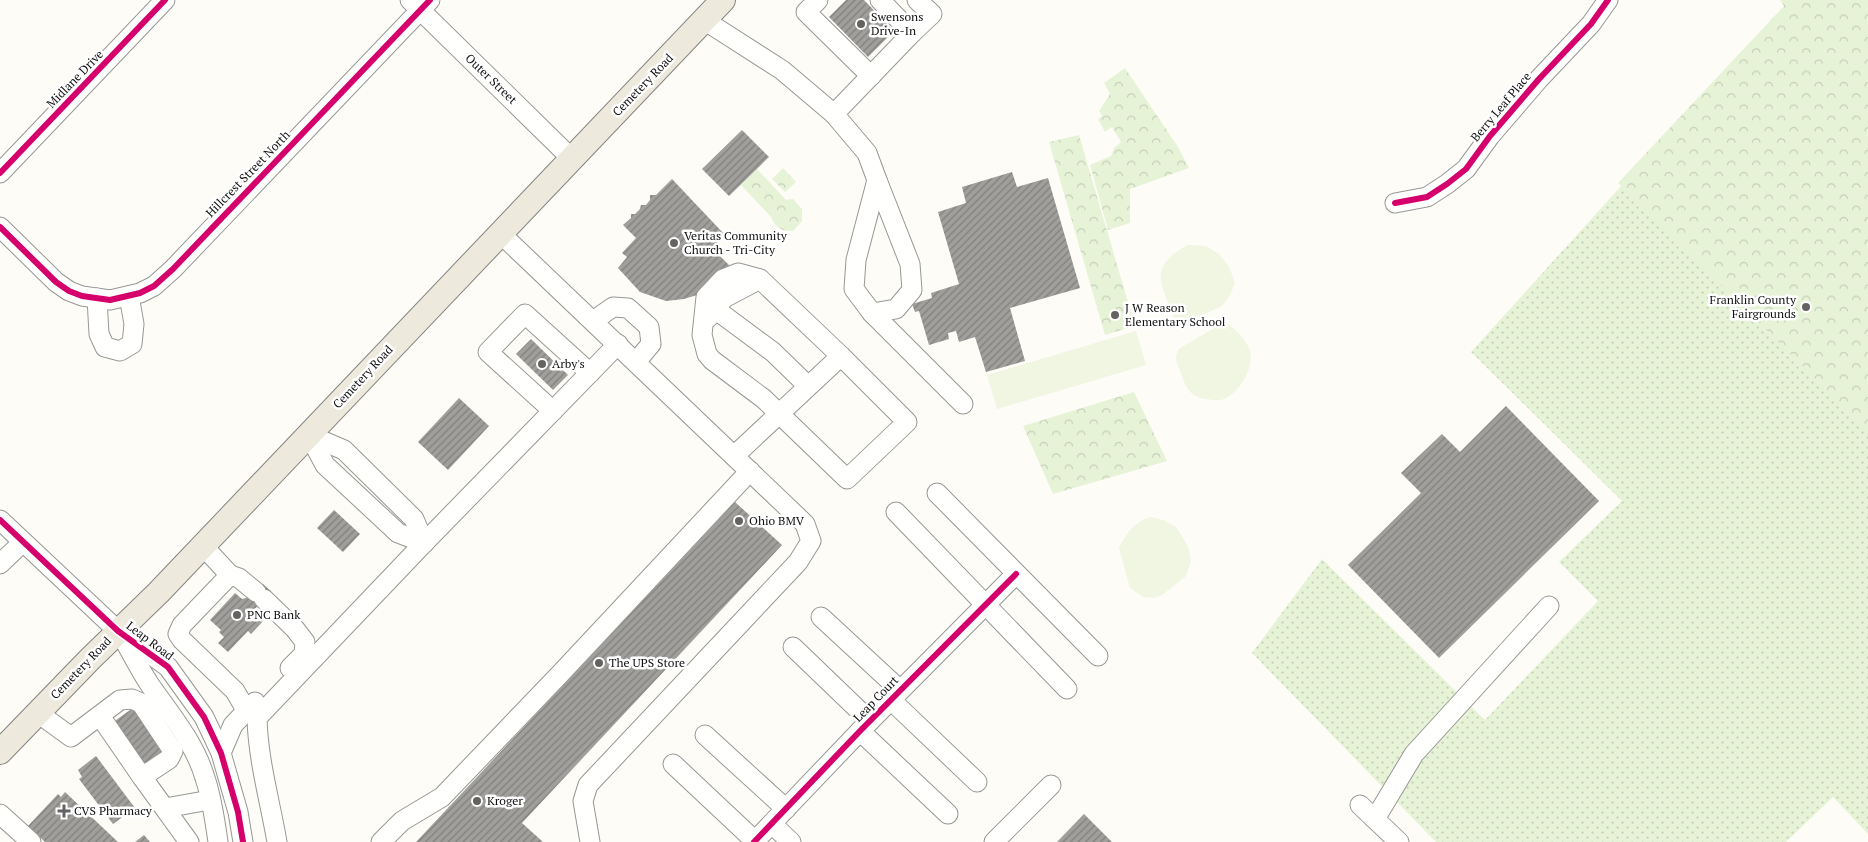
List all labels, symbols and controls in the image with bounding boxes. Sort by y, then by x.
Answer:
place label: Swensons Drive-In [871,9,923,38]
marker: Swensons Drive-In [855,18,867,30]
street label: Midlane Drive [43,46,106,111]
street label: Outer Street [462,50,521,107]
street label: Cemetery Road [609,50,676,119]
street label: Berry Leaf Place [1467,69,1534,144]
street label: Hillcrest Street North [202,127,293,220]
place label: Veritas Community Church - Tri-City [684,228,788,257]
marker: Veritas Community Church - Tri-City [668,237,680,249]
place label: Franklin County Fairgrounds [1710,292,1797,321]
place label: J W Reason Elementary School [1125,300,1226,329]
marker: Franklin County Fairgrounds [1800,301,1812,313]
marker: J W Reason Elementary School [1109,309,1121,321]
street label: Cemetery Road [330,342,396,411]
place label: Arby's [552,356,585,371]
marker: Arby's [536,358,548,370]
place label: Ohio BMV [749,513,805,528]
marker: Ohio BMV [733,515,745,527]
place label: PNC Bank [247,607,301,622]
marker: PNC Bank [231,609,243,621]
street label: Leap Road [124,618,177,663]
street label: Cemetery Road [47,633,114,702]
place label: The UPS Store [609,655,685,670]
marker: The UPS Store [593,657,605,669]
street label: Leap Court [850,672,902,725]
place label: Kroger [487,793,523,808]
marker: Kroger [471,795,483,807]
place label: CVS Pharmacy [74,803,153,818]
marker: CVS Pharmacy [58,805,70,817]

